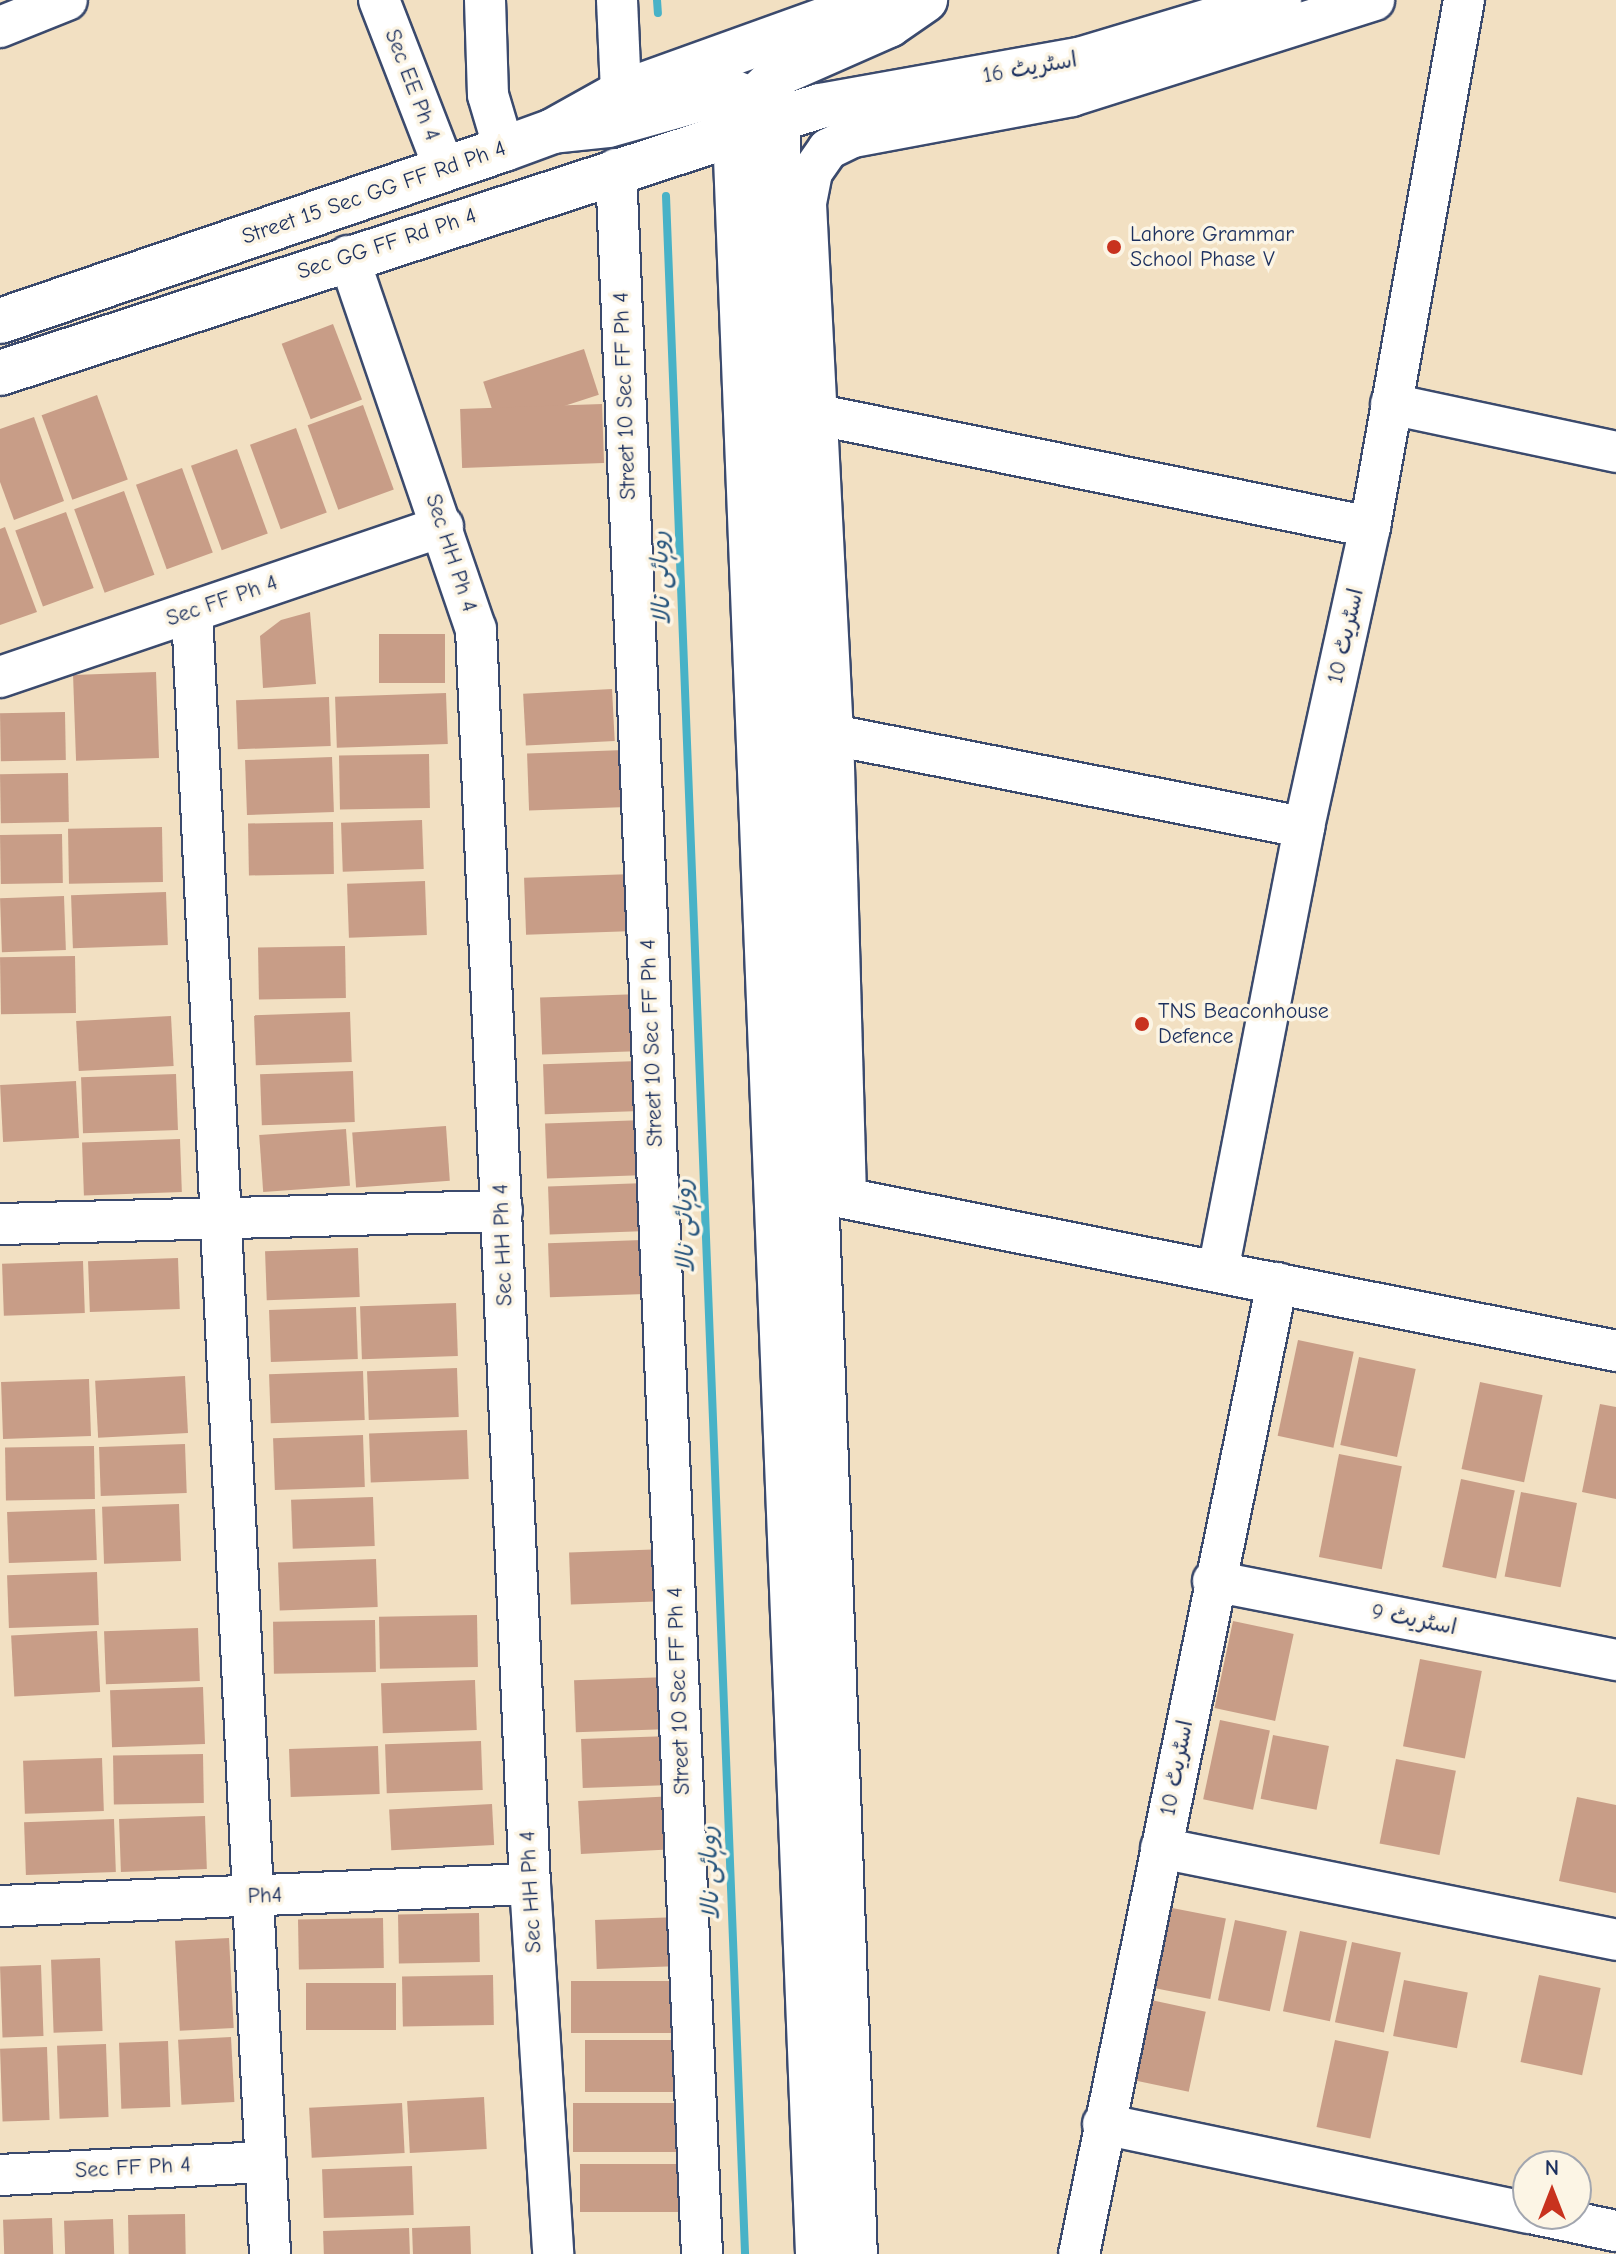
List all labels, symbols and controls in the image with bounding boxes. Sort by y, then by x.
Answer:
street label: Sec EE Ph 4 [379,26,445,144]
street label: اسٹریٹ 16 [981,47,1079,89]
street label: Street 15 Sec GG FF Rd Ph 4 [239,135,509,251]
street label: Sec GG FF Rd Ph 4 [294,203,480,285]
place label: Lahore Grammar School Phase V [1130,221,1294,272]
marker: Lahore Grammar School Phase V [1105,238,1123,256]
street label: Street 10 Sec FF Ph 4 [608,292,642,500]
street label: Sec HH Ph 4 [420,491,482,615]
water label: روہائی نالا [645,531,677,625]
street label: Sec FF Ph 4 [163,570,281,632]
street label: اسٹریٹ 10 [1322,586,1370,686]
street label: Street 10 Sec FF Ph 4 [635,939,669,1147]
place label: TNS Beaconhouse Defence [1158,998,1329,1050]
marker: TNS Beaconhouse Defence [1133,1015,1151,1033]
water label: روہائی نالا [669,1179,701,1273]
street label: Sec HH Ph 4 [488,1183,518,1307]
street label: Street 10 Sec FF Ph 4 [662,1587,696,1795]
street label: اسٹریٹ 9 [1369,1599,1459,1641]
street label: اسٹریٹ 10 [1155,1718,1199,1818]
water label: روہائی نالا [694,1826,726,1920]
street label: Sec HH Ph 4 [515,1830,547,1954]
street label: Ph4 [247,1882,283,1910]
north arrow [1512,2150,1592,2230]
street label: Sec FF Ph 4 [74,2152,192,2184]
text: N [1545,2155,1559,2181]

